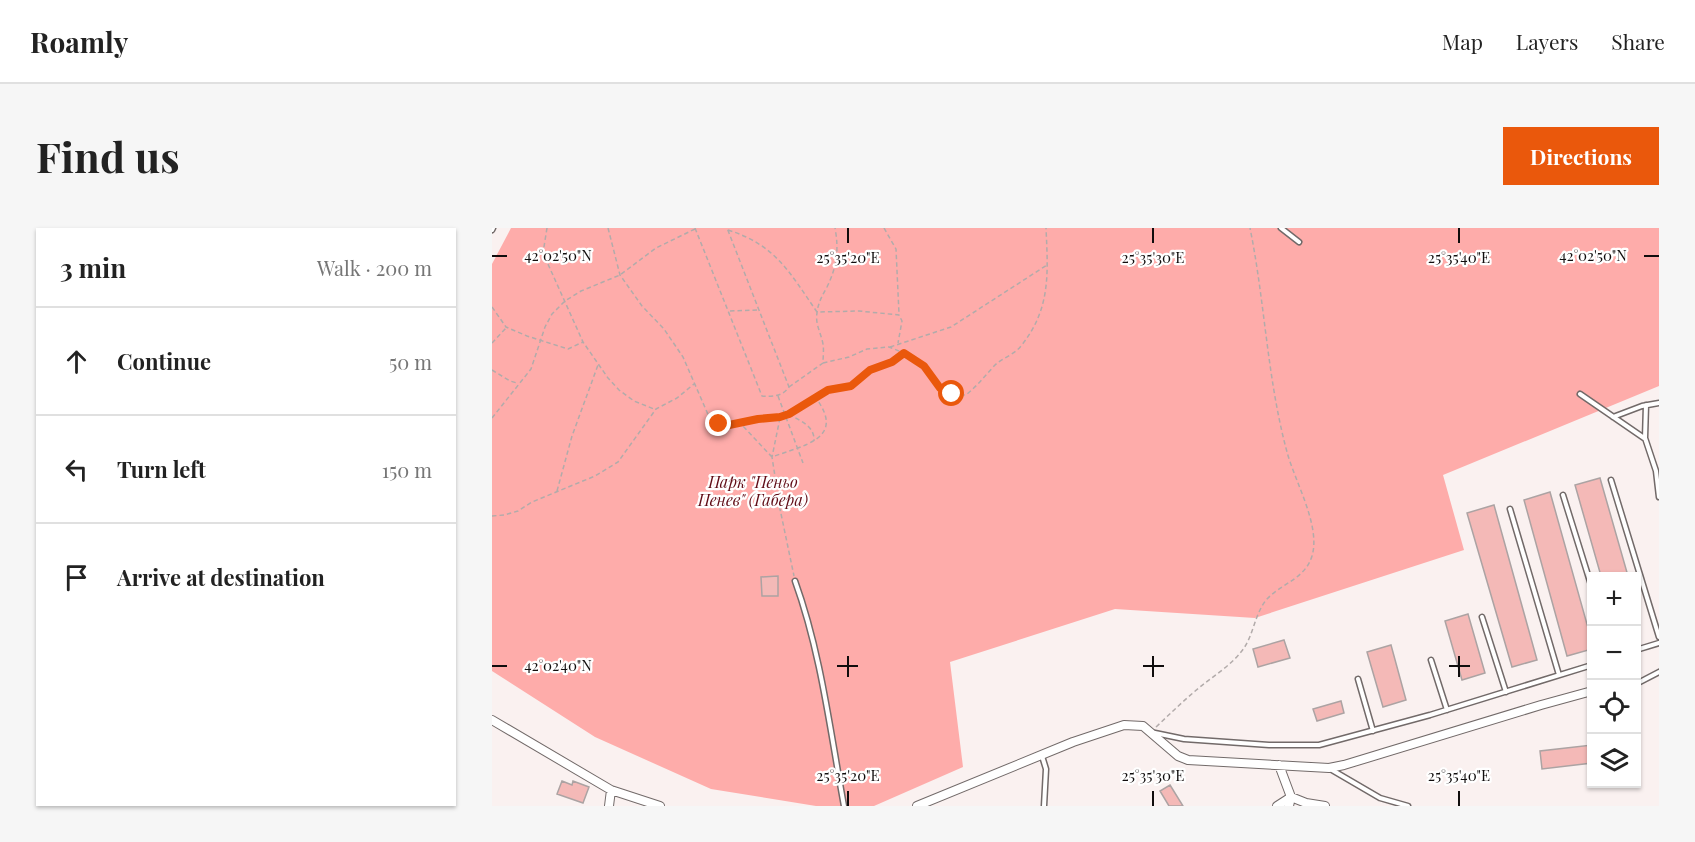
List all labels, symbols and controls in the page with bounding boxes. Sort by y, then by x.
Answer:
text: Roamly [30,23,128,60]
text: Map [1442,27,1483,55]
text: Layers [1516,27,1578,55]
text: Share [1611,27,1665,55]
button: Directions [1503,127,1659,185]
text: Find us [36,128,180,184]
text: 42°02'50"N [524,245,592,265]
text: 42°02'50"N [1559,245,1627,265]
text: 25°35'20"E [816,247,880,267]
text: 25°35'30"E [1122,247,1184,267]
text: 25°35'40"E [1428,247,1490,267]
text: 3 min [60,250,126,285]
text: Walk · 200 m [317,254,432,281]
icon: ahead [60,345,93,378]
text: Continue [117,346,211,376]
text: 50 m [389,348,432,375]
route start [938,380,964,406]
route end [705,410,731,436]
icon: left [60,453,93,486]
text: Turn left [117,454,206,484]
text: 150 m [382,456,432,483]
park label: Парк "Пеньо Пенев" (Габера) [697,471,808,510]
icon: arrive [60,561,93,594]
text: Arrive at destination [117,562,325,592]
map controls [1587,572,1641,788]
button: + [1587,572,1641,626]
button: − [1587,626,1641,680]
text: 42°02'40"N [524,655,592,675]
button: locate [1587,680,1641,734]
button: layers [1587,734,1641,788]
text: 25°35'20"E [816,765,880,785]
text: 25°35'30"E [1122,765,1184,785]
text: 25°35'40"E [1428,765,1490,785]

